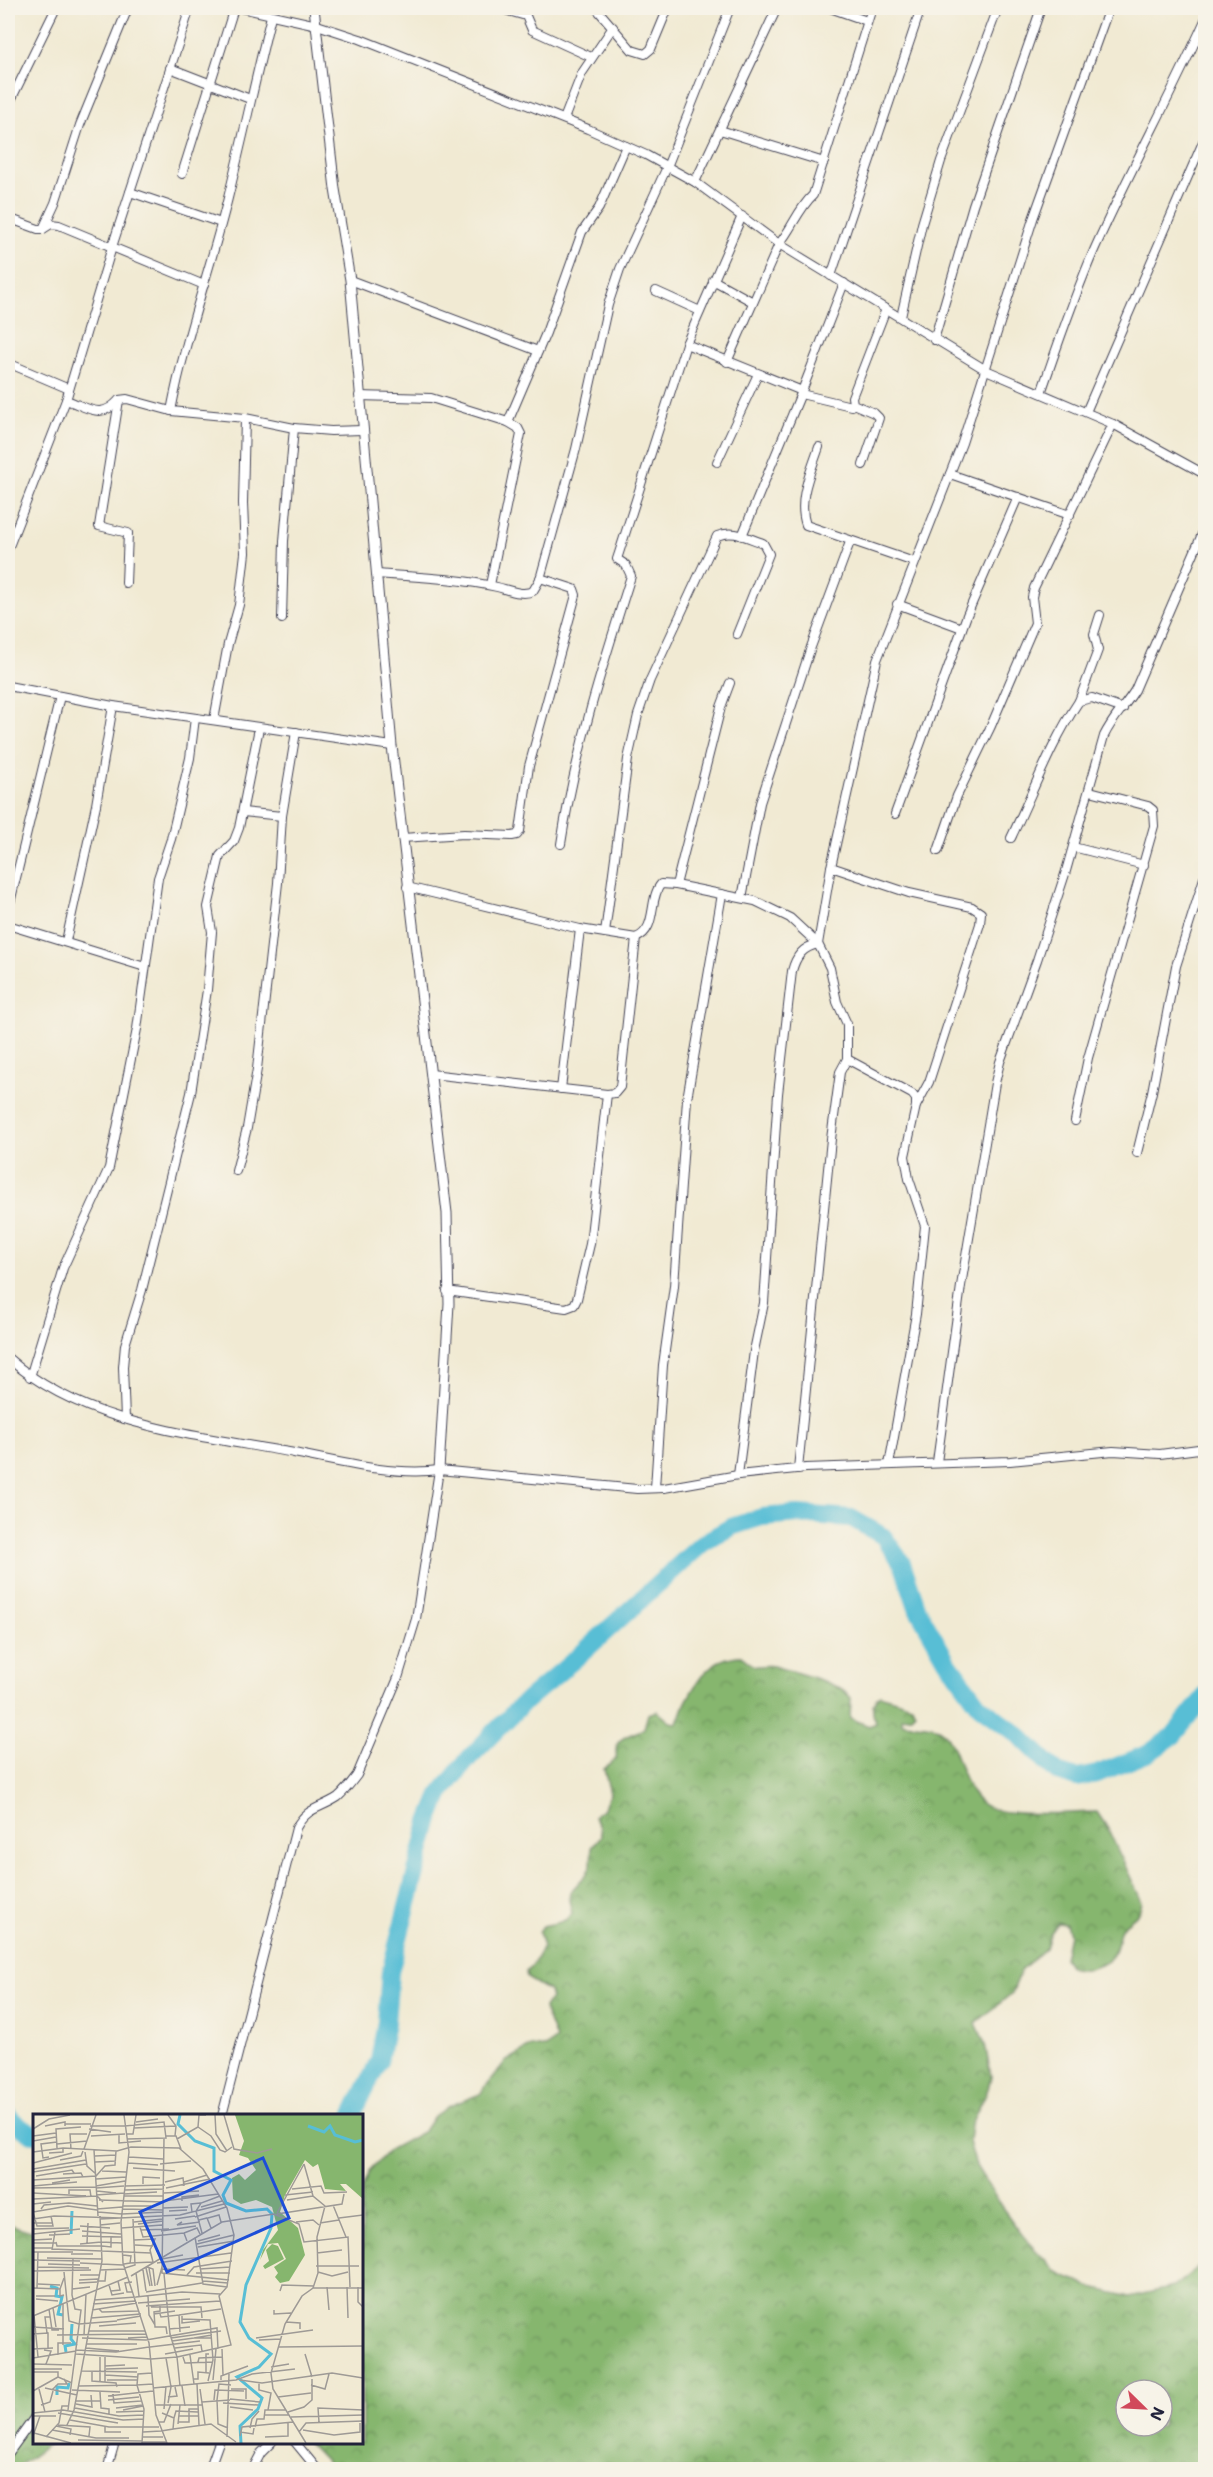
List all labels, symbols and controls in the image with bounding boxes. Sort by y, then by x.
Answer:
inset map [33,2114,363,2444]
north arrow [1114,2378,1174,2438]
text: N [1145,2404,1169,2424]

